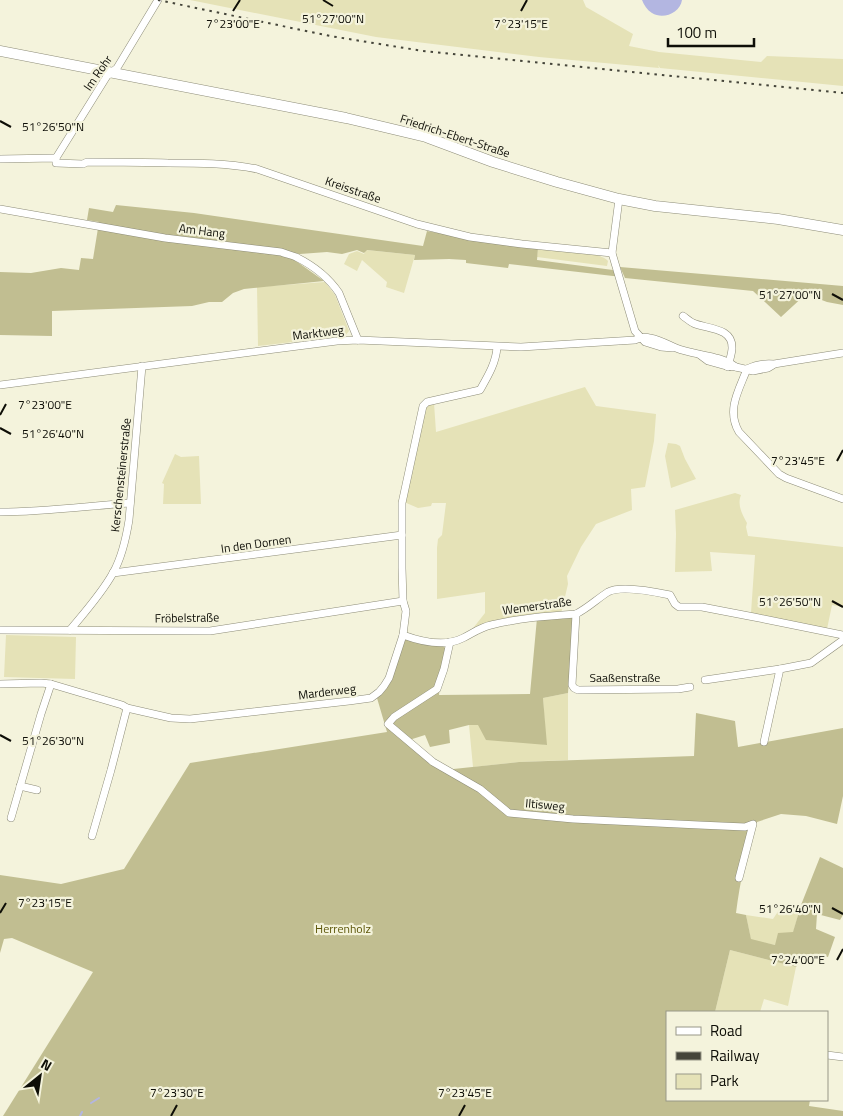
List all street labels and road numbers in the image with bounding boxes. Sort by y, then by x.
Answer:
street label: Im Rohr [78,51,117,94]
street label: Friedrich-Ebert-Straße [398,109,513,162]
street label: Kreisstraße [323,171,384,208]
street label: Am Hang [178,218,226,243]
street label: Marktweg [291,320,345,345]
street label: Kerschensteinerstraße [105,417,136,533]
street label: In den Dornen [220,529,292,558]
street label: Wemerstraße [501,591,573,620]
street label: Fröbelstraße [155,607,219,628]
street label: Saaßenstraße [590,668,660,687]
street label: Marderweg [297,679,357,704]
street label: Iltisweg [525,793,566,816]

